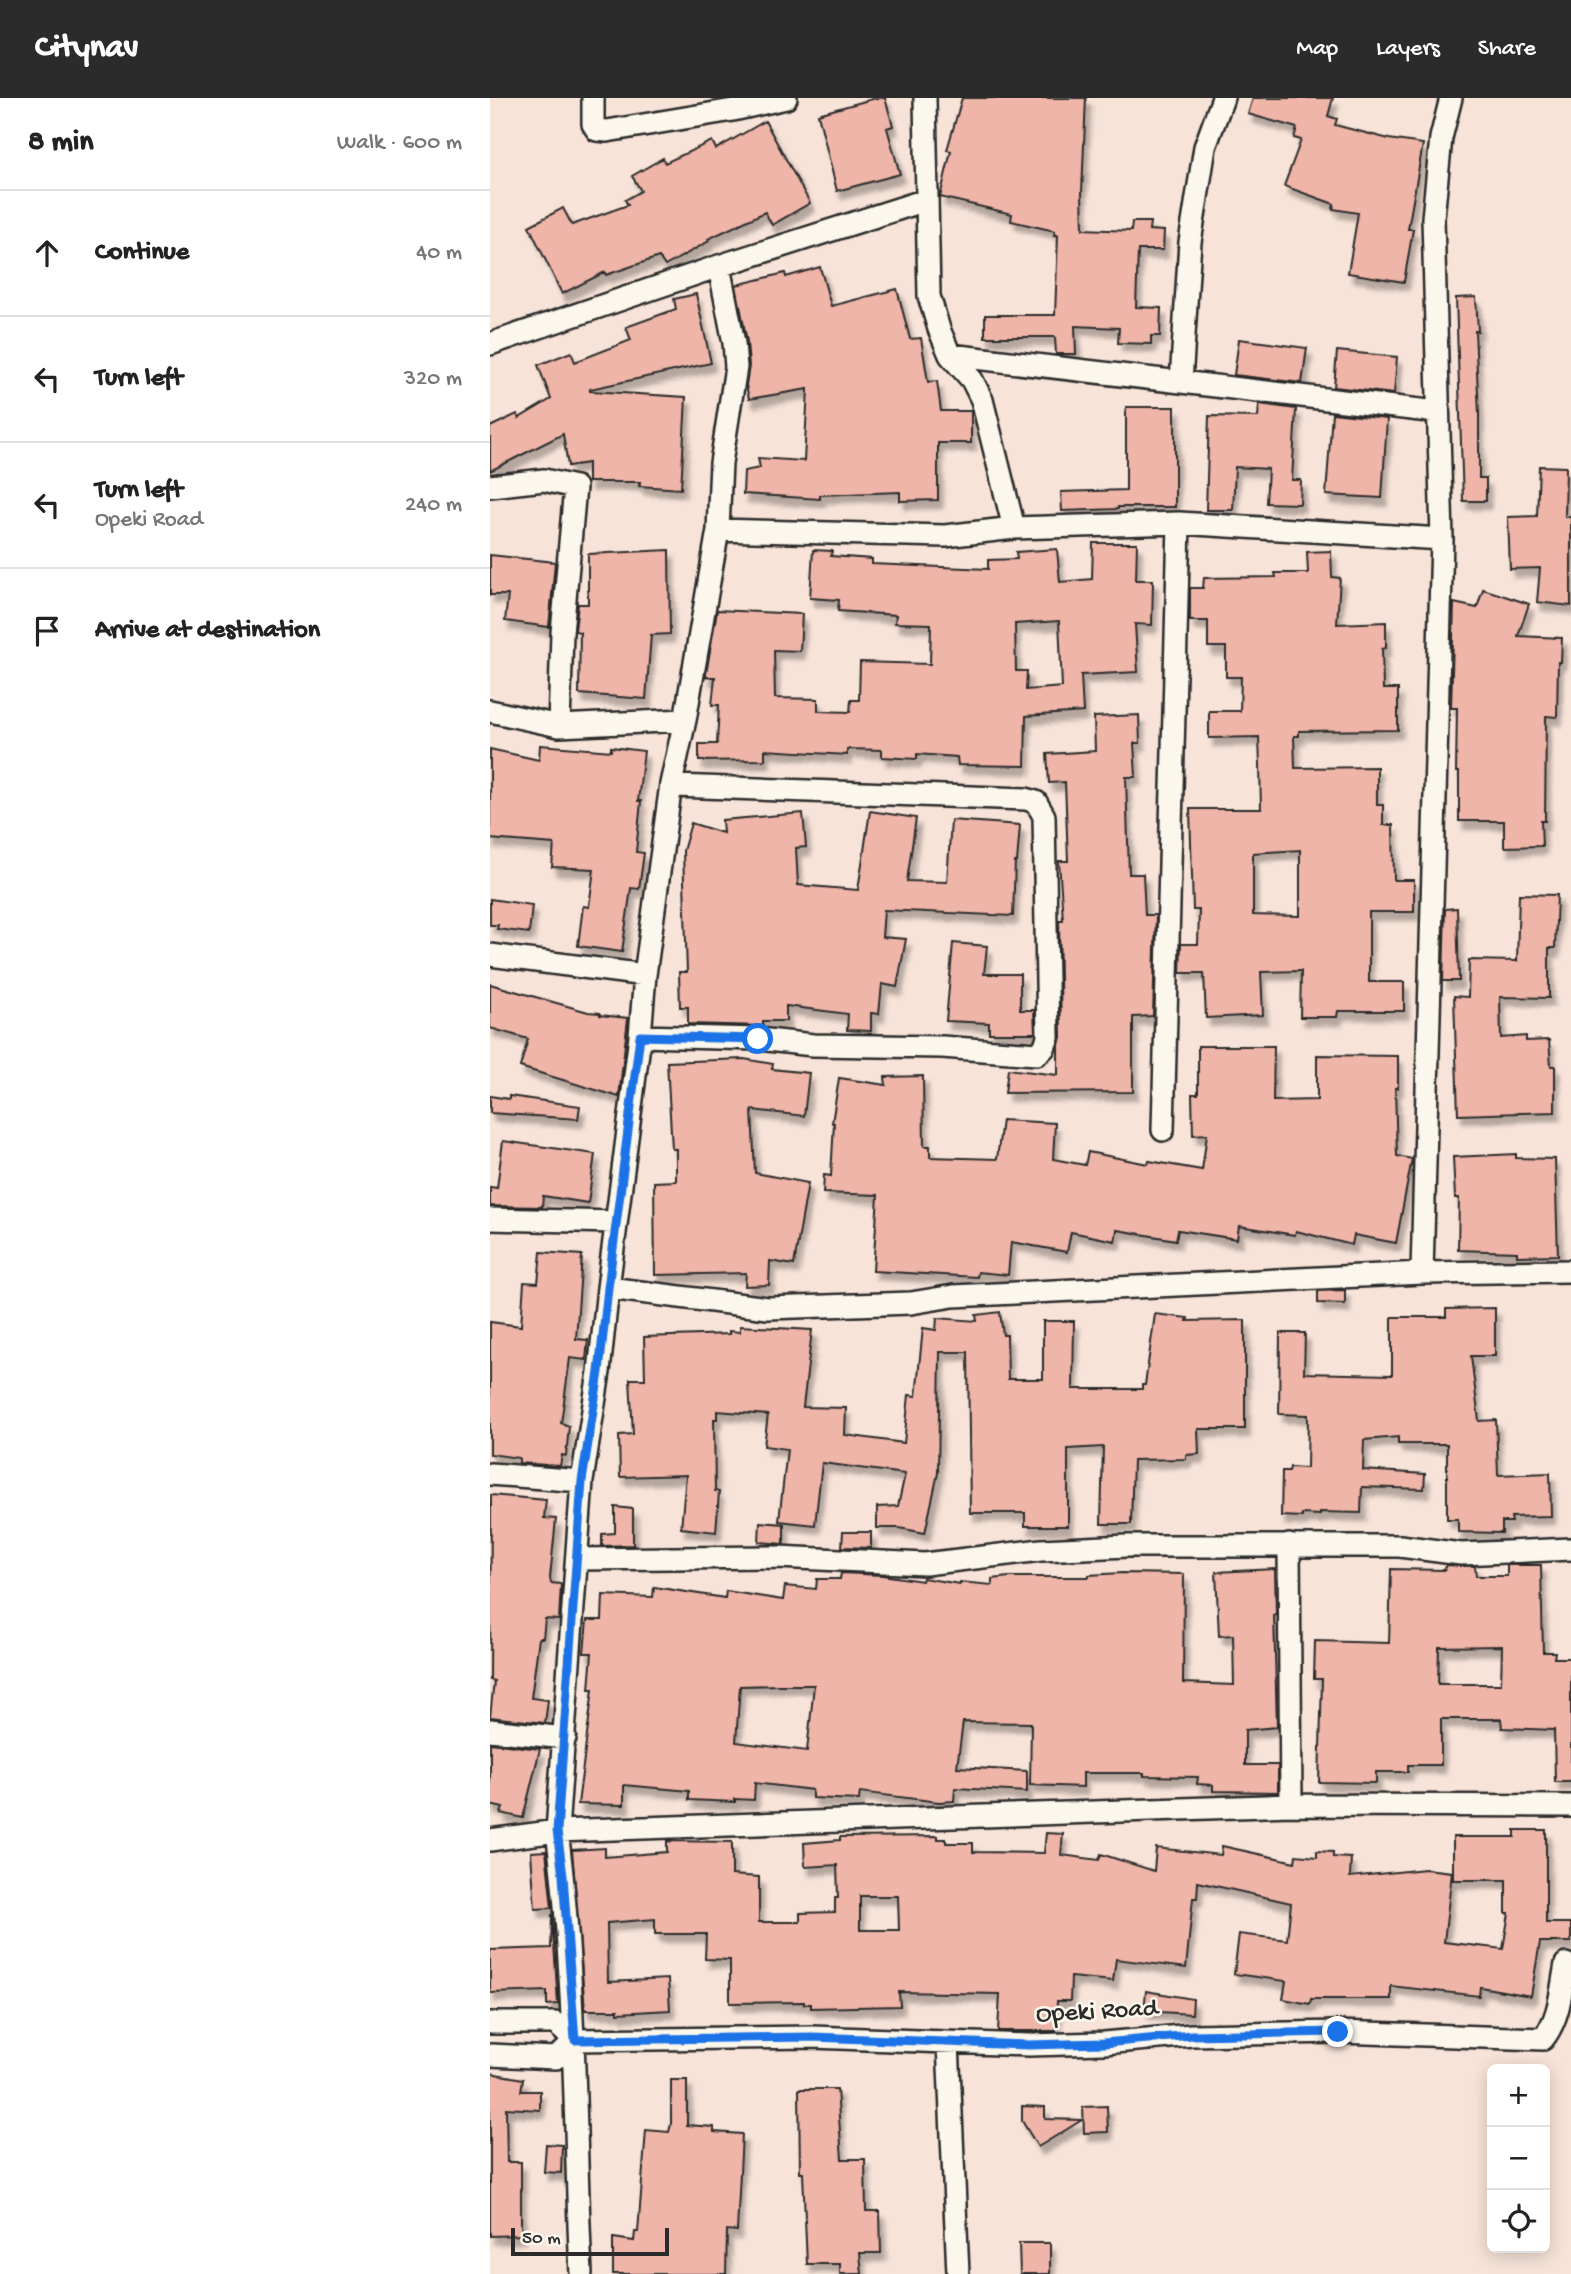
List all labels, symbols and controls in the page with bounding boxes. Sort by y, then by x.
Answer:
text: Citynav [35,30,138,68]
text: Map [1296,35,1338,64]
text: Layers [1376,35,1440,64]
text: Share [1478,35,1536,64]
text: 8 min [28,126,94,161]
text: Walk · 600 m [337,130,462,157]
icon: ahead [28,234,66,272]
text: Continue [95,238,189,269]
text: 40 m [416,240,462,267]
icon: left [28,360,66,398]
text: Turn left [95,364,183,395]
text: 320 m [404,366,462,393]
text: Turn left [95,476,183,507]
icon: left [28,486,66,524]
text: 240 m [405,492,462,519]
text: Opeki Road [95,507,203,534]
icon: arrive [28,612,66,650]
text: Arrive at destination [95,616,320,647]
route start [742,1023,773,1054]
street label: Opeki Road [1035,1994,1161,2032]
route end [1322,2016,1353,2047]
map controls [1487,2064,1550,2253]
button: + [1487,2064,1550,2127]
button: − [1487,2127,1550,2190]
button: locate [1487,2190,1550,2253]
scale bar [511,2225,668,2257]
text: 50 m [522,2228,561,2251]

